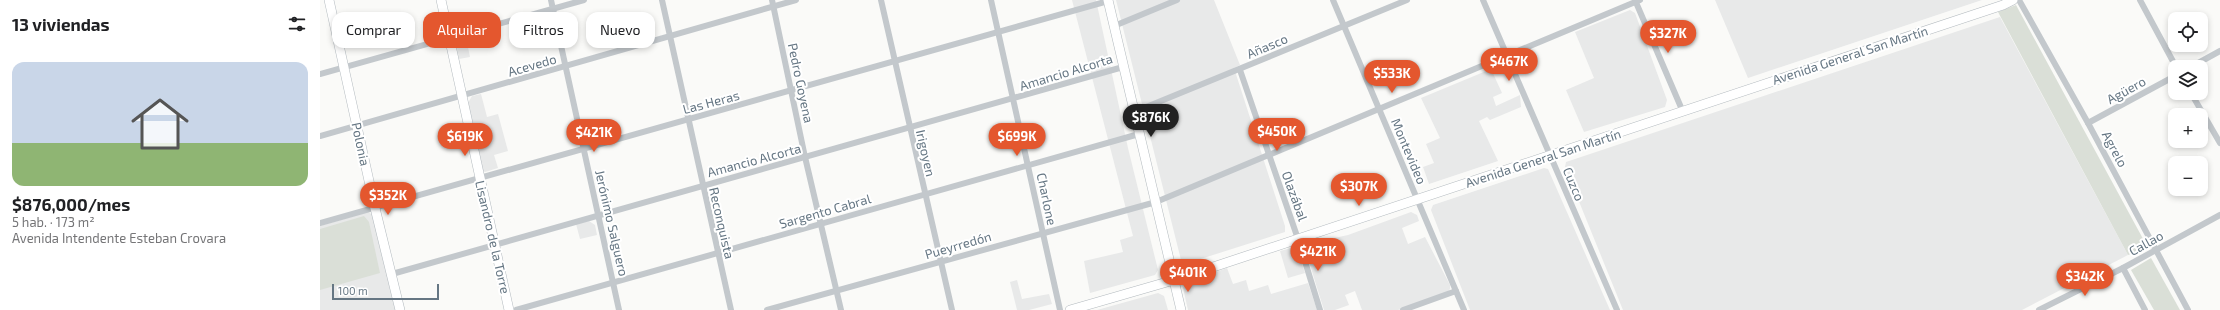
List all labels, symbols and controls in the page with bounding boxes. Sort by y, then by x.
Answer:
chip: Comprar [332,12,415,48]
chip: Alquilar [423,12,501,48]
chip: Filtros [509,12,578,48]
chip: Nuevo [586,12,655,48]
map controls [2168,12,2208,196]
button: locate [2168,12,2208,52]
icon: filters [286,13,308,35]
text: 13 viviendas [12,14,110,34]
pin: $327K [1640,20,1696,54]
street label: Avenida General San Martín [1770,22,1930,88]
text: $327K [1649,25,1687,41]
street label: Añasco [1244,30,1290,62]
street label: Pedro Goyena [785,42,817,124]
pin: $467K [1481,48,1537,82]
street label: Acevedo [506,50,558,80]
street label: Amancio Alcorta [1017,50,1115,94]
text: $467K [1490,53,1528,69]
pin: $533K [1364,60,1420,94]
button: layers [2168,60,2208,100]
text: $533K [1373,65,1411,81]
street label: Agüero [2104,73,2148,107]
street label: Las Heras [681,87,741,117]
icon: home [124,88,196,160]
pin: $876K [1123,104,1179,138]
button: + [2168,108,2208,148]
text: $876K [1132,109,1170,125]
street label: Montevideo [1388,116,1430,186]
pin: $450K [1249,118,1305,152]
pin: $421K [566,119,622,153]
street label: Polonia [349,121,373,167]
pin: $619K [437,123,493,157]
pin: $699K [989,123,1045,157]
text: $450K [1257,123,1297,139]
text: $421K [575,124,613,140]
street label: Avenida General San Martín [1463,125,1623,191]
text: $619K [447,128,483,144]
street label: Irigoyen [913,128,939,178]
text: $699K [998,128,1036,144]
street label: Agrelo [2099,128,2131,170]
street label: Amancio Alcorta [705,140,803,180]
button: − [2168,156,2208,196]
street label: Cuzco [1560,165,1588,203]
street label: Jerónimo Salguero [592,168,632,278]
street label: Olazábal [1279,169,1311,223]
street label: Charlone [1034,171,1060,227]
pin: $307K [1331,173,1387,207]
text: $307K [1340,178,1378,194]
street label: Lisandro de la Torre [472,179,514,295]
pin: $352K [360,182,416,216]
street label: Reconquista [706,186,738,260]
text: $352K [369,187,407,203]
street label: Sargento Cabral [777,190,873,232]
text: $876,000/mes [12,194,130,214]
text: 5 hab. · 173 m² [12,214,95,230]
street label: Callao [2126,227,2166,259]
street label: Pueyrredón [923,228,993,262]
text: Avenida Intendente Esteban Crovara [12,230,226,246]
pin: $421K [1290,238,1346,272]
text: $421K [1299,243,1337,259]
pin: $401K [1160,259,1216,293]
pin: $342K [2057,263,2113,297]
text: $401K [1169,264,1207,280]
text: $342K [2066,268,2105,284]
scale bar [332,282,439,301]
text: 100 m [338,284,368,297]

